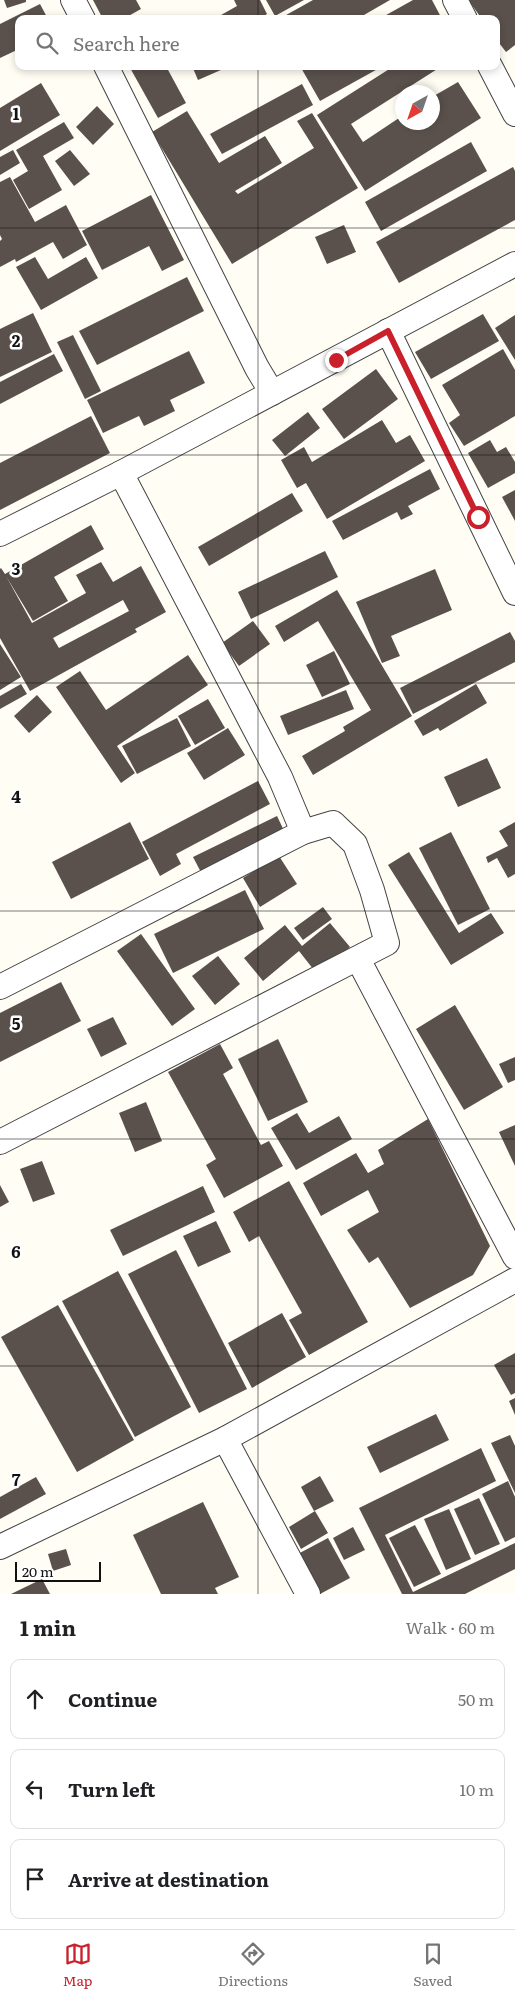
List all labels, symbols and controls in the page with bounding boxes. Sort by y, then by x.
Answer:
search box [15,15,500,70]
icon: search [33,29,61,57]
text: Search here [73,29,180,57]
north arrow [395,85,440,130]
text: 1 [13,101,20,125]
text: 2 [12,328,21,352]
route end [325,349,348,372]
route start [467,506,490,529]
text: 3 [12,556,21,580]
text: 4 [11,784,21,808]
text: 5 [12,1011,21,1035]
text: 6 [11,1239,21,1263]
text: 7 [12,1467,21,1491]
scale bar [15,1559,101,1582]
text: 20 m [22,1561,54,1581]
text: 1 min [20,1611,76,1642]
text: Walk · 60 m [406,1615,495,1639]
icon: ahead [21,1685,49,1713]
text: Continue [68,1685,157,1713]
text: 50 m [458,1687,494,1711]
icon: left [21,1775,49,1803]
text: Turn left [68,1775,155,1803]
text: 10 m [460,1777,494,1801]
icon: arrive [21,1865,49,1893]
text: Arrive at destination [68,1865,269,1893]
tab: Map [63,1940,93,1990]
tab: Directions [218,1940,288,1990]
tab: Saved [413,1940,452,1990]

